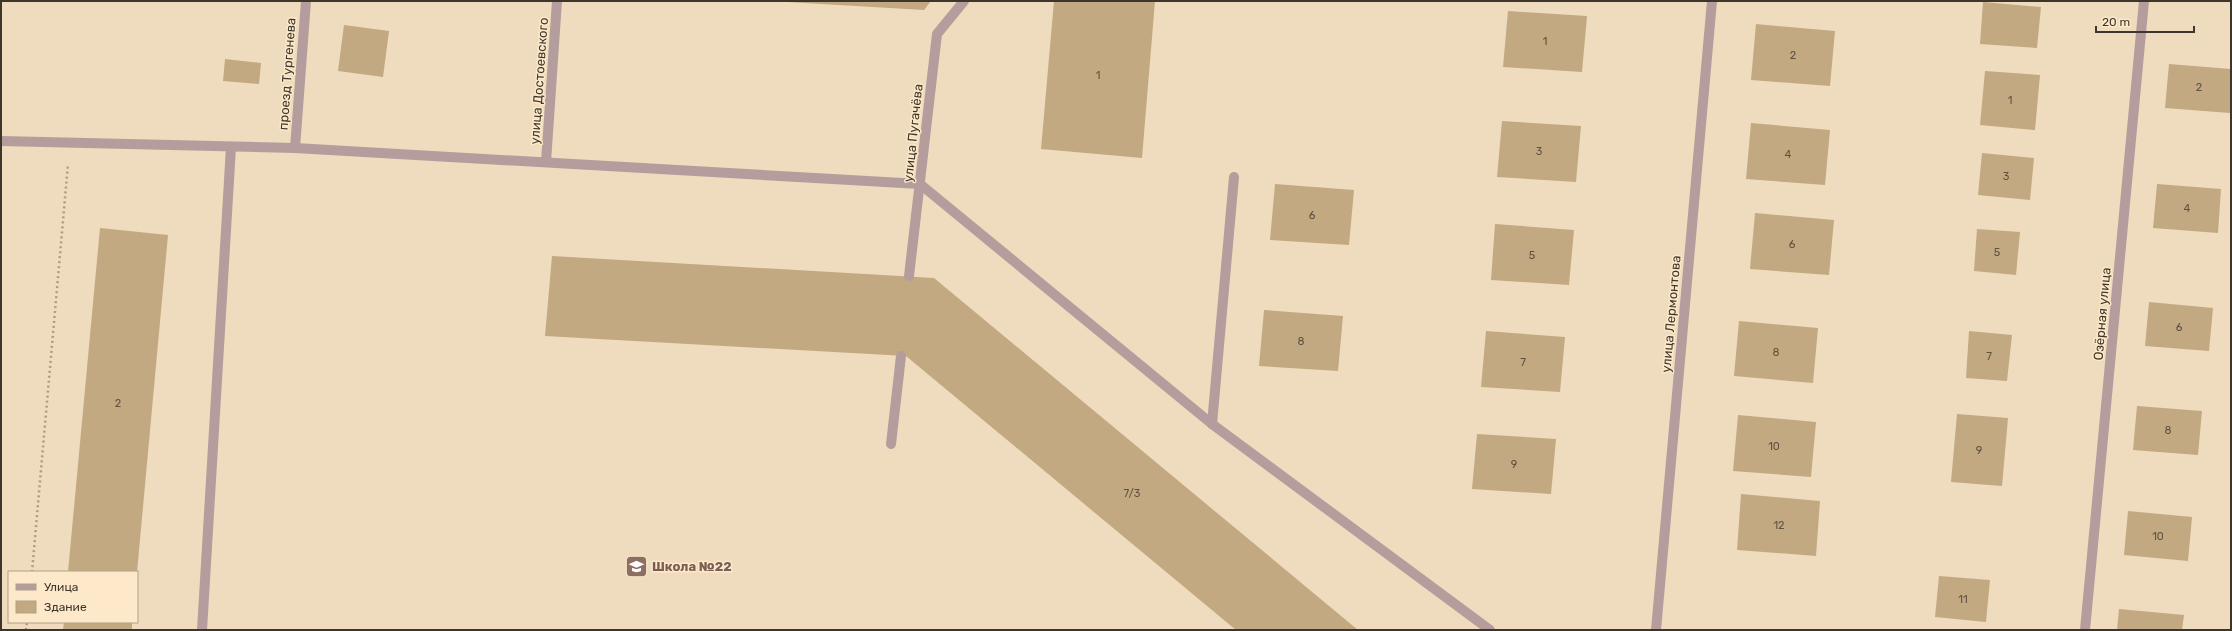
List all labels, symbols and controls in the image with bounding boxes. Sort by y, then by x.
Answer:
scale bar [2096,8,2194,34]
text: 20 m [2102,15,2130,29]
street label: проезд Тургенева [276,17,298,131]
street label: улица Достоевского [527,17,551,145]
house number: 1 [1543,35,1547,48]
house number: 2 [1790,49,1796,62]
house number: 1 [1096,69,1100,82]
house number: 2 [2196,81,2202,94]
street label: улица Пугачёва [900,83,926,183]
house number: 1 [2008,94,2012,107]
house number: 3 [1536,145,1543,158]
house number: 4 [1785,148,1792,161]
house number: 3 [2003,170,2010,183]
house number: 4 [2184,202,2191,215]
house number: 6 [1309,209,1316,222]
house number: 6 [1789,238,1796,251]
house number: 5 [1994,246,2001,259]
house number: 5 [1529,249,1536,262]
street label: улица Лермонтова [1658,255,1684,373]
street label: Озёрная улица [2090,267,2114,361]
house number: 6 [2176,321,2183,334]
house number: 8 [1298,335,1305,348]
house number: 8 [1773,346,1780,359]
house number: 7 [1986,350,1992,363]
house number: 7 [1520,356,1526,369]
house number: 2 [115,397,121,410]
house number: 8 [2165,424,2172,437]
house number: 10 [1768,440,1780,453]
house number: 9 [1976,444,1982,457]
house number: 9 [1511,458,1517,471]
house number: 7/3 [1124,487,1141,500]
house number: 12 [1773,519,1785,532]
house number: 10 [2152,530,2164,543]
school or university icon: Школа №22 [624,553,650,579]
place label: Школа №22 [652,559,732,574]
legend [8,571,138,623]
text: Улица [44,580,78,594]
house number: 11 [1958,593,1968,606]
text: Здание [44,600,87,614]

